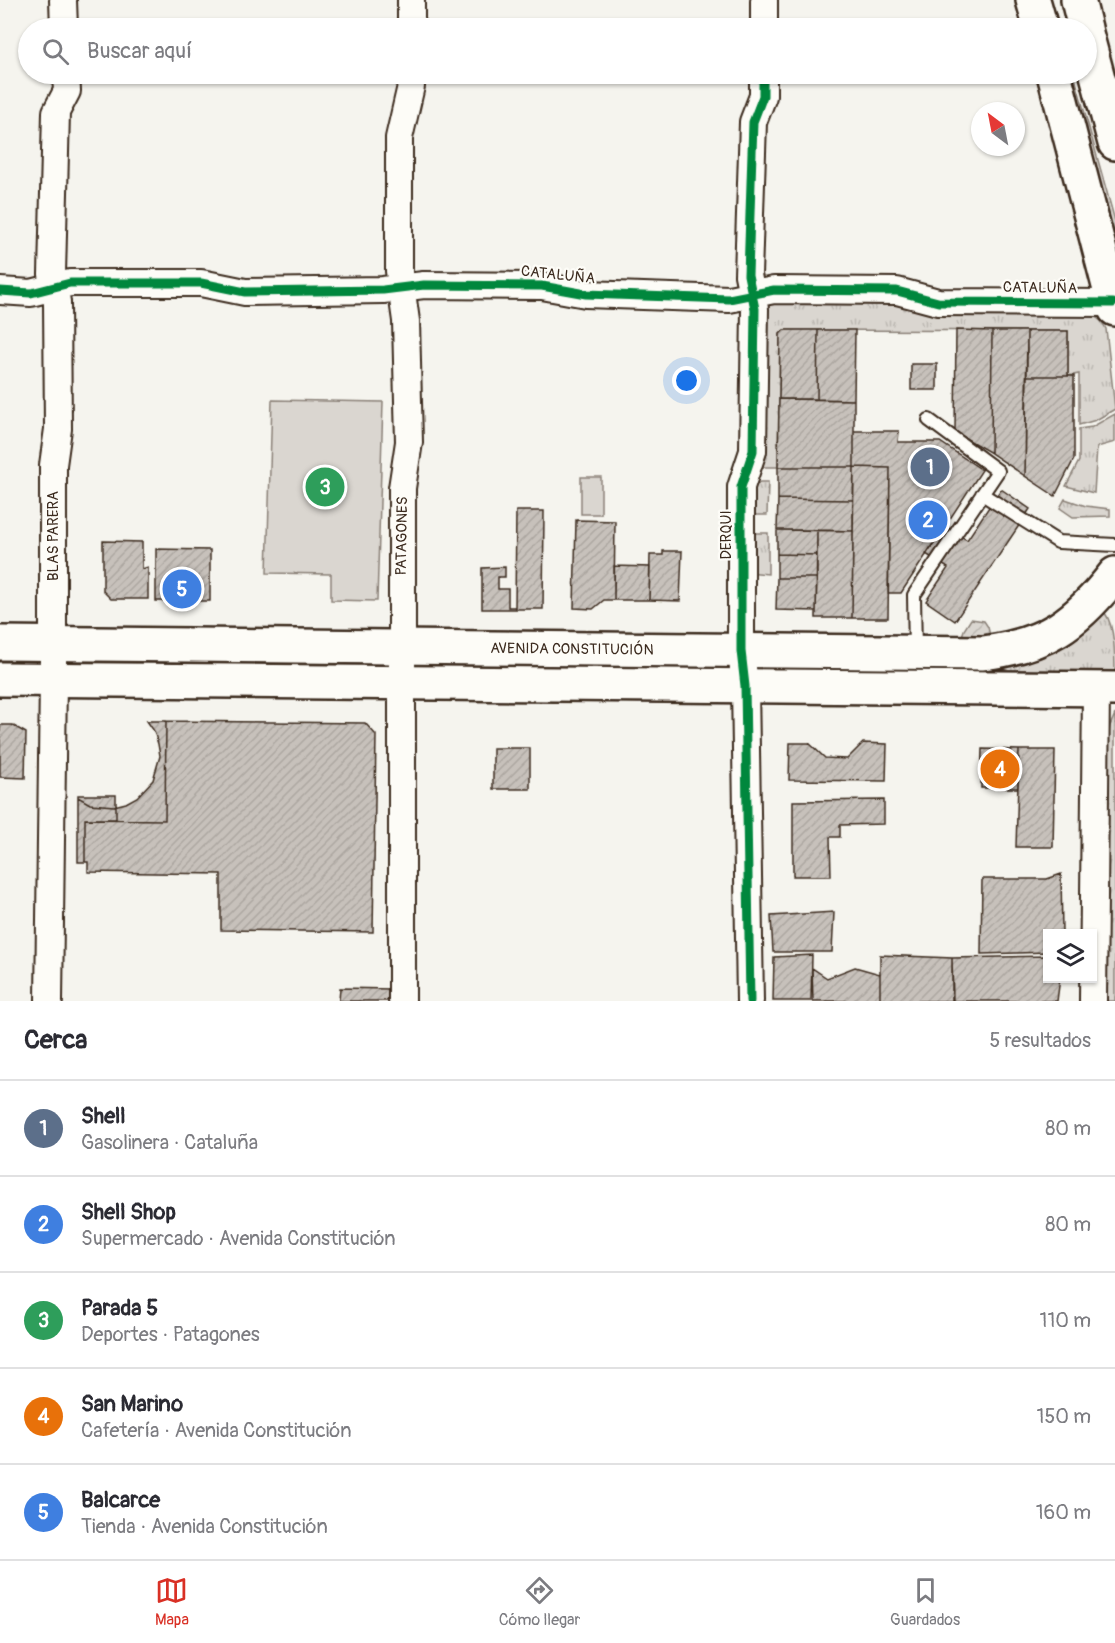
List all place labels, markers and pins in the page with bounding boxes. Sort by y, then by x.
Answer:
pin: 1 [910,444,950,490]
pin: 3 [306,464,344,510]
pin: 2 [908,498,948,542]
pin: 5 [162,566,201,612]
pin: 4 [980,746,1020,792]

